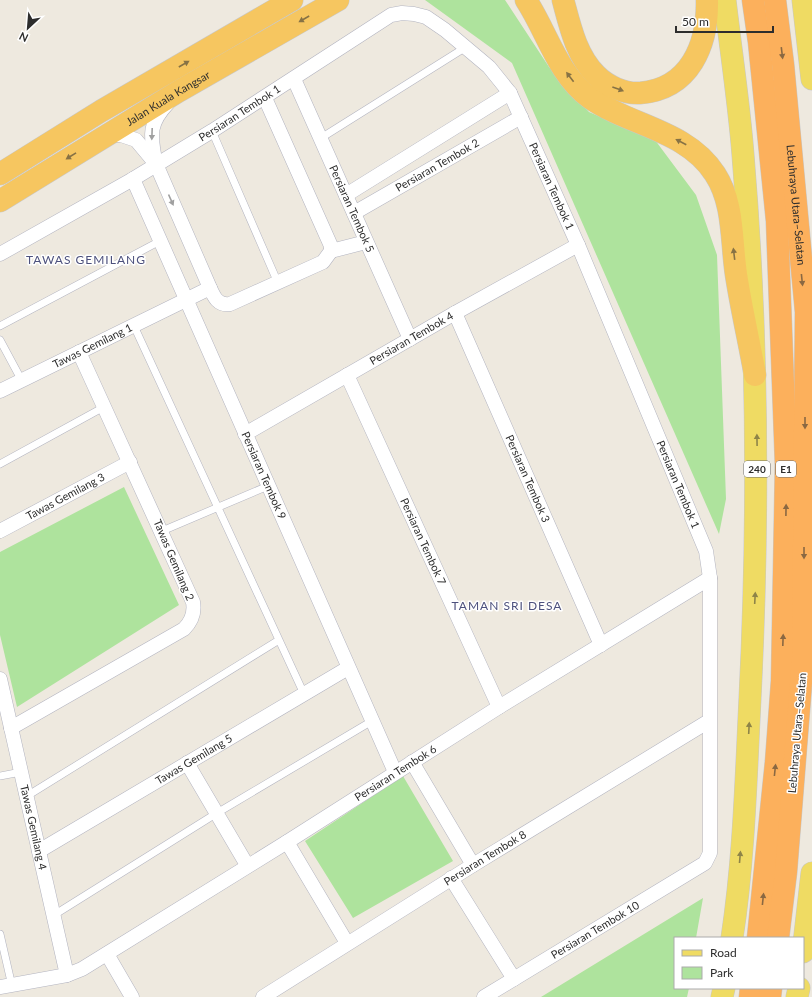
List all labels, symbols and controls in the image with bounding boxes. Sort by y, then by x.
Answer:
north arrow [8,8,48,48]
scale bar [676,8,773,34]
text: 50 m [682,14,709,29]
one-way arrow [298,16,310,23]
text: N [17,30,30,45]
one-way arrow [778,46,785,59]
one-way arrow [178,61,190,68]
street label: Jalan Kuala Kangsar [124,68,212,128]
one-way arrow [566,72,574,82]
street label: Persiaran Tembok 1 [196,82,282,144]
one-way arrow [612,86,624,92]
one-way arrow [149,128,155,141]
street label: Persiaran Tembok 2 [393,136,481,194]
one-way arrow [675,139,687,145]
street label: Persiaran Tembok 1 [527,140,577,232]
street label: Lebuhraya Utara–Selatan [784,144,809,266]
one-way arrow [66,152,77,160]
street label: Persiaran Tembok 5 [327,163,377,254]
one-way arrow [169,195,175,207]
one-way arrow [731,247,737,260]
district label: TAWAS GEMILANG [26,252,146,267]
one-way arrow [799,274,806,286]
street label: Persiaran Tembok 4 [367,308,456,367]
street label: Tawas Gemilang 1 [50,320,134,370]
one-way arrow [802,417,808,430]
street label: Persiaran Tembok 9 [239,429,289,521]
street label: Persiaran Tembok 3 [503,433,553,524]
one-way arrow [753,434,760,446]
street label: Persiaran Tembok 1 [654,438,703,530]
road number: 240 [744,461,770,477]
road number: E1 [776,461,796,477]
street label: Tawas Gemilang 3 [24,470,107,522]
street label: Persiaran Tembok 7 [398,496,449,587]
one-way arrow [783,503,789,516]
street label: Tawas Gemilang 2 [152,517,197,602]
one-way arrow [801,547,807,560]
one-way arrow [752,592,759,604]
district label: TAMAN SRI DESA [452,598,562,613]
one-way arrow [780,633,786,646]
street label: Lebuhraya Utara–Selatan [785,672,808,794]
one-way arrow [746,721,752,734]
street label: Tawas Gemilang 5 [153,731,234,787]
street label: Persiaran Tembok 6 [352,742,438,803]
one-way arrow [772,764,779,776]
street label: Tawas Gemilang 4 [18,783,50,872]
street label: Persiaran Tembok 8 [441,827,528,888]
one-way arrow [737,851,743,863]
one-way arrow [759,893,766,905]
street label: Persiaran Tembok 10 [548,898,642,961]
legend [674,937,804,989]
text: Road [710,945,737,960]
text: Park [710,965,734,980]

